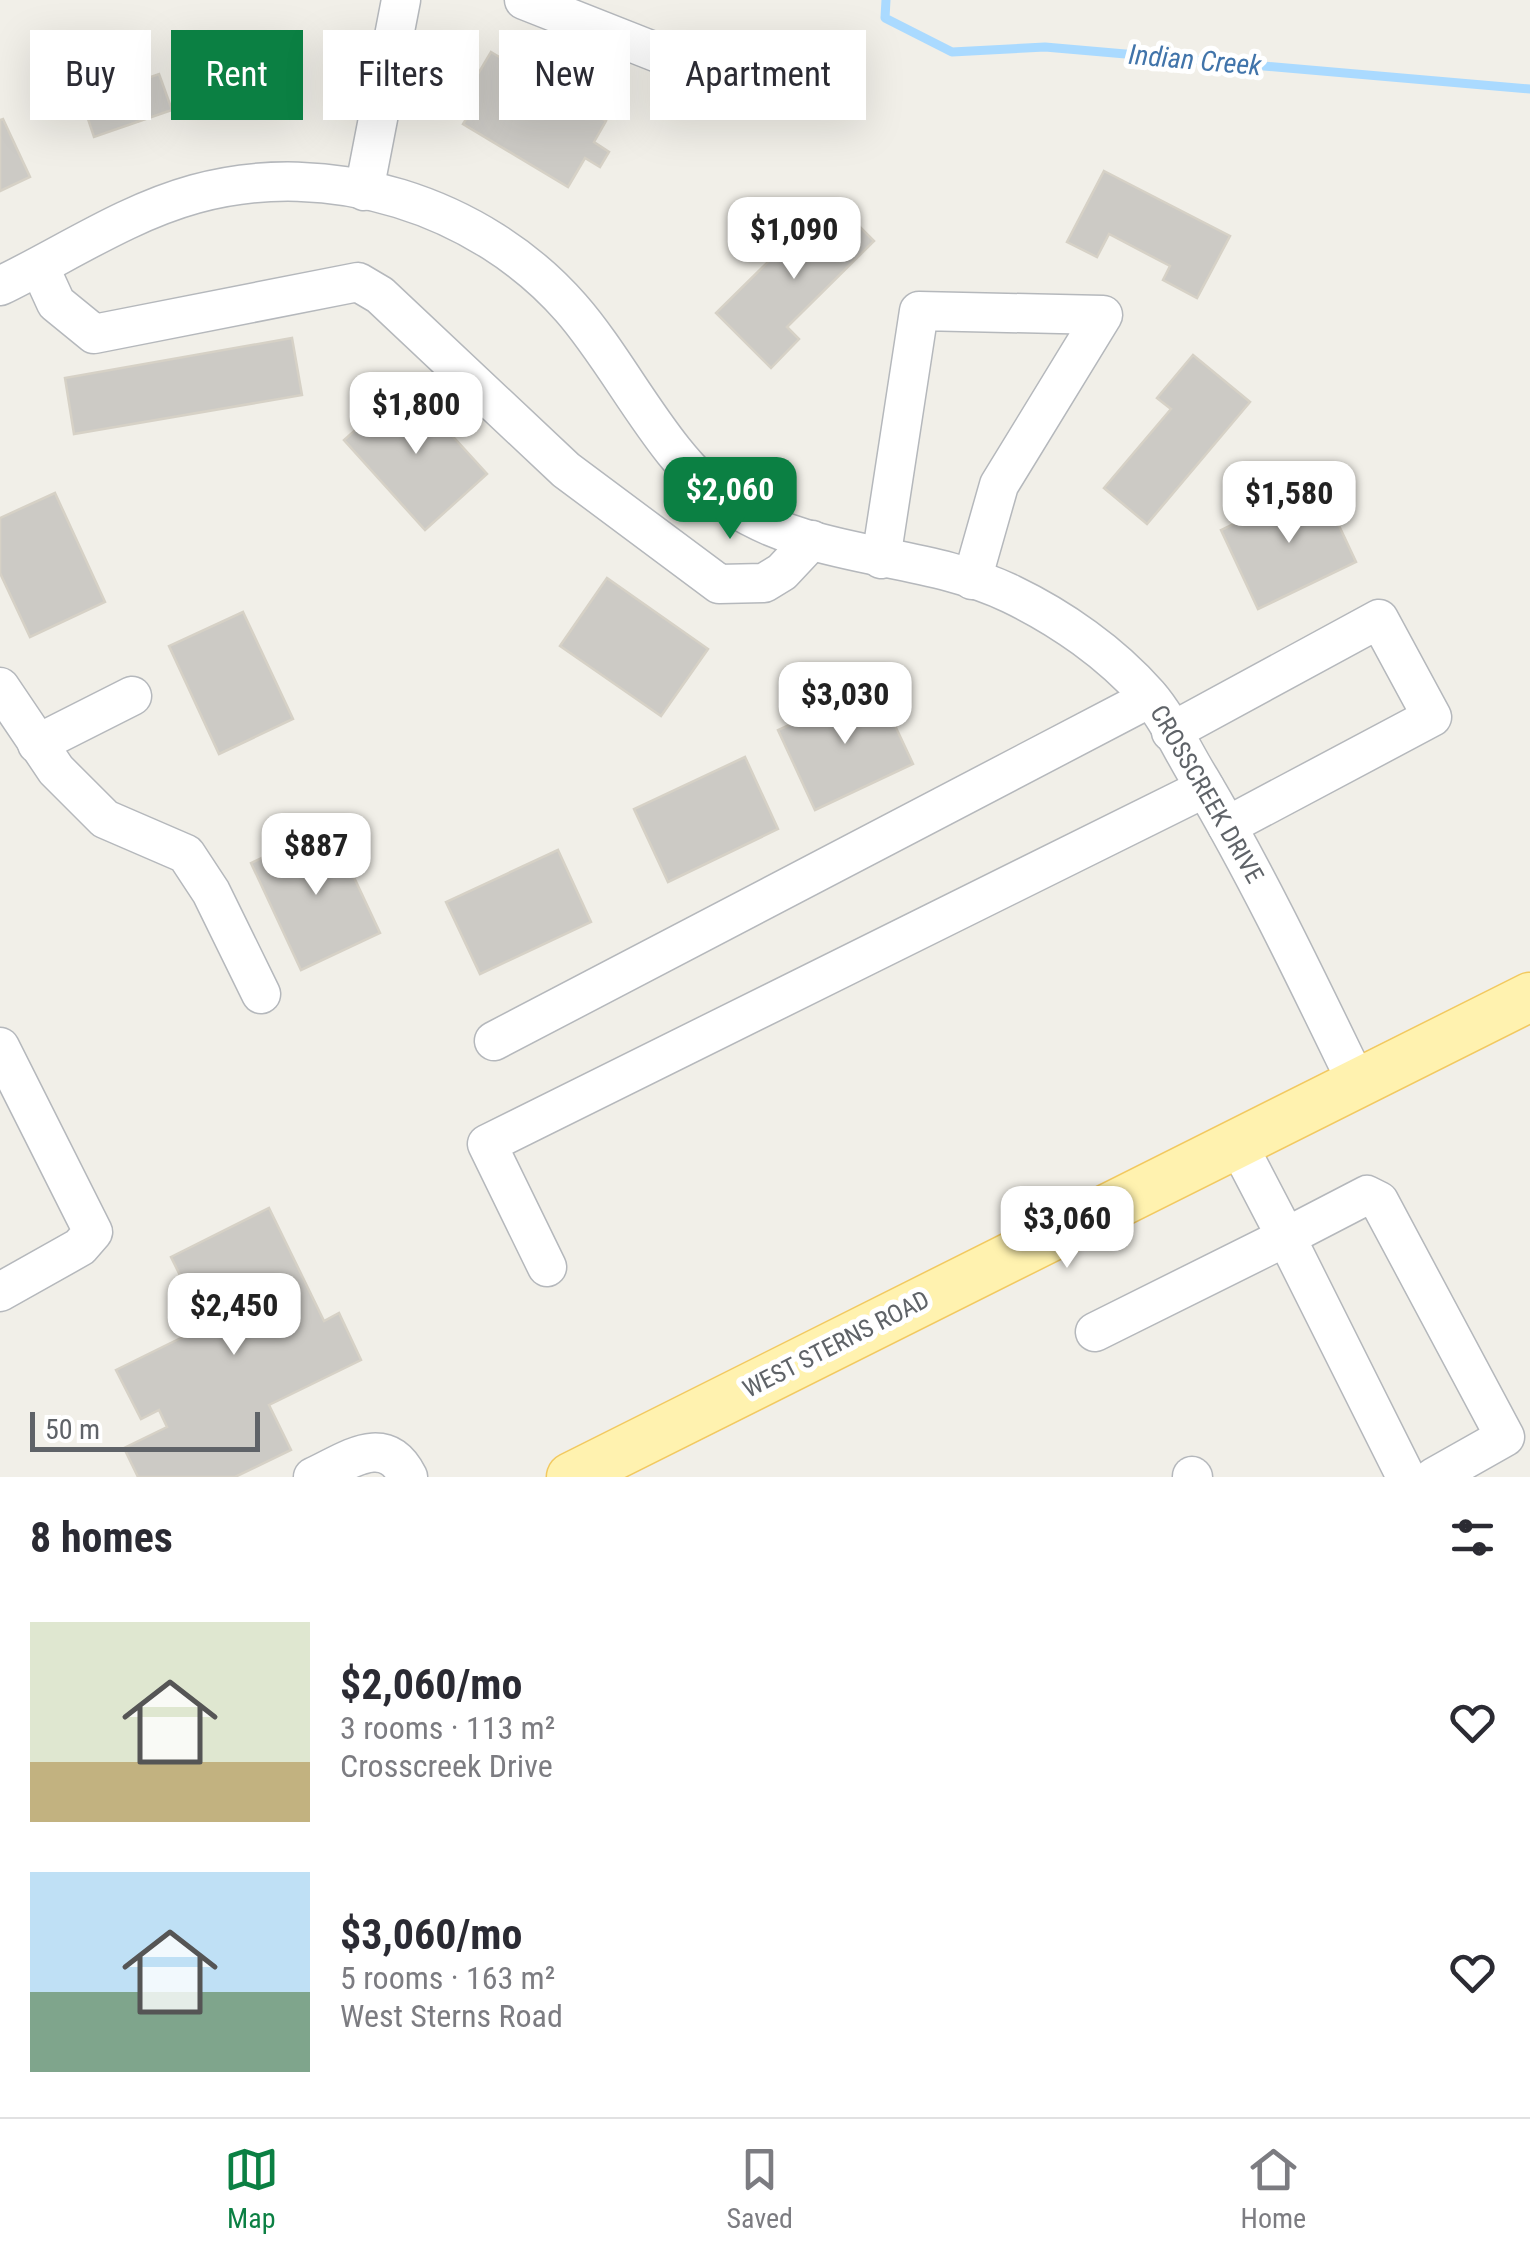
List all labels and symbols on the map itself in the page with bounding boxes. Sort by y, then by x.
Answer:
water label: Indian Creek [1127,38,1264,82]
pin: $1,090 [713,197,875,282]
pin: $1,800 [335,372,497,457]
pin: $2,060 [649,457,811,542]
pin: $1,580 [1208,461,1370,546]
pin: $3,030 [764,662,926,747]
street label: CROSSCREEK DRIVE [1144,700,1270,888]
pin: $887 [257,813,375,898]
pin: $3,060 [986,1186,1148,1271]
pin: $2,450 [153,1273,315,1358]
street label: WEST STERNS ROAD [738,1284,934,1404]
scale bar [30,1407,260,1452]

